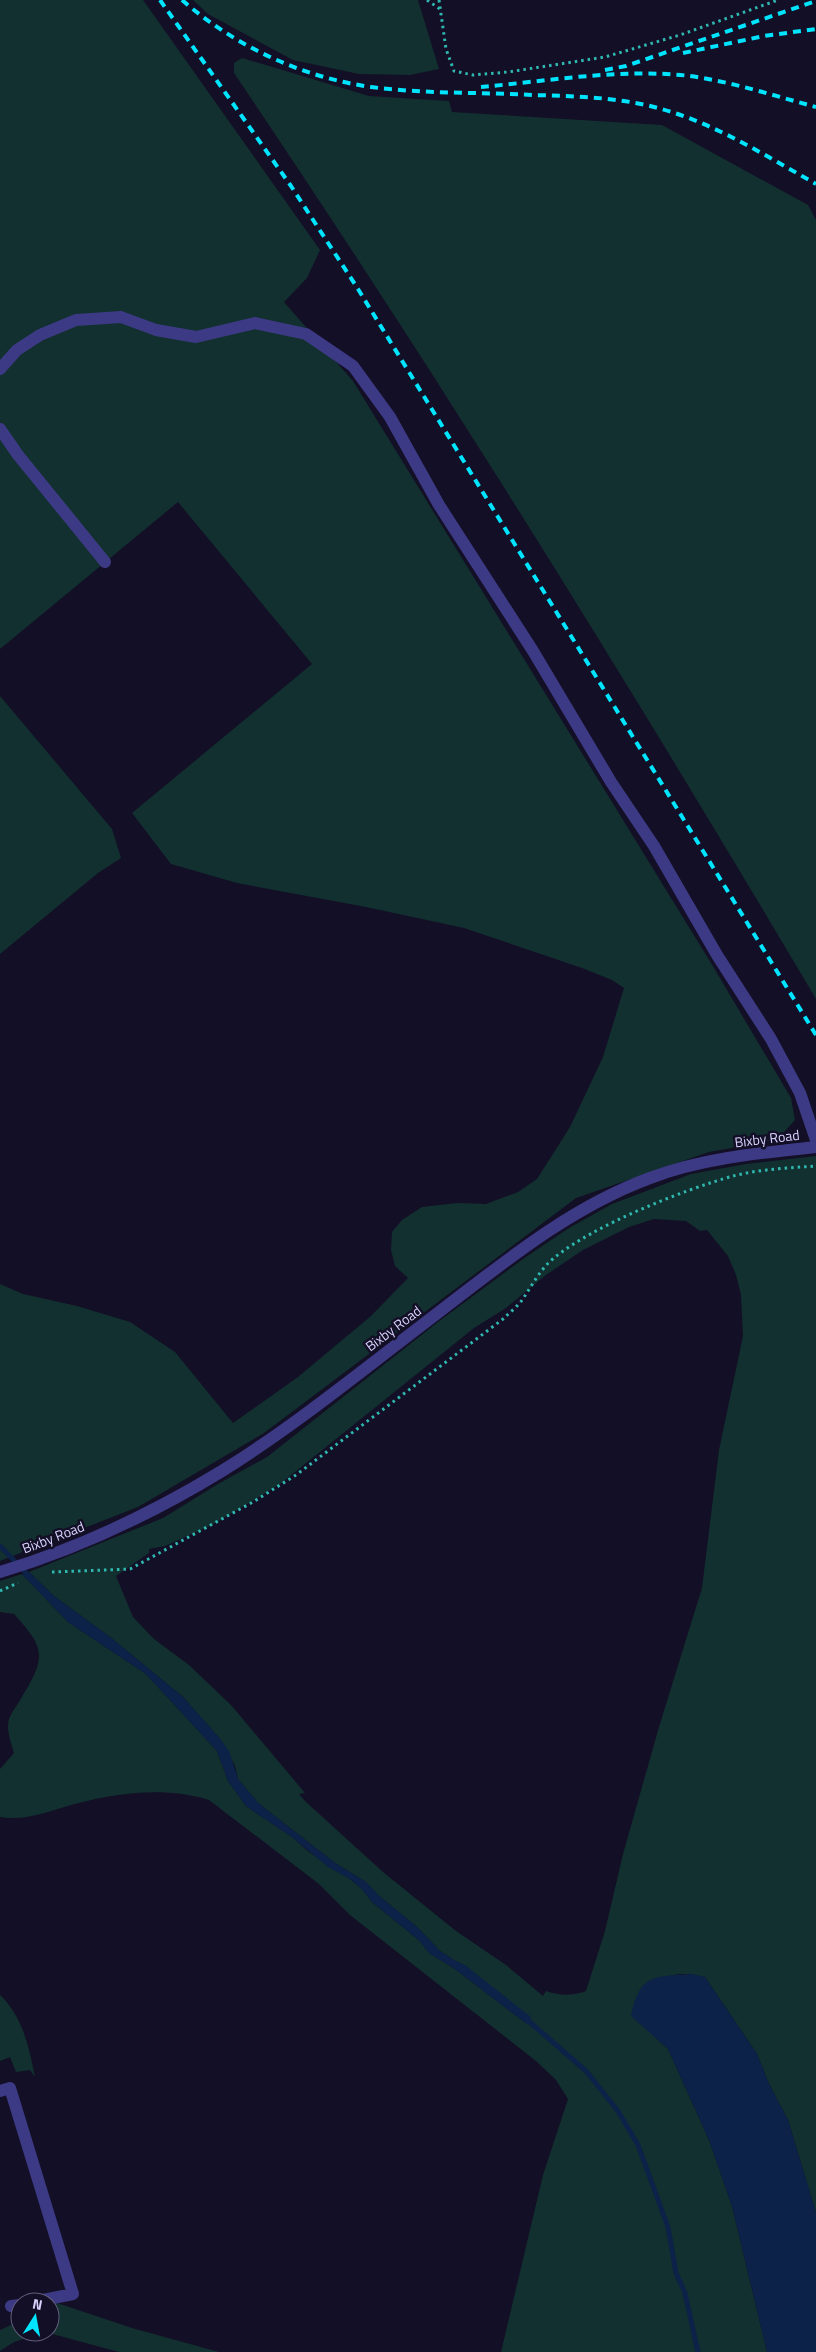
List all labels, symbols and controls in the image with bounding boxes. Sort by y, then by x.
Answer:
street label: Bixby Road [733,1124,801,1152]
street label: Bixby Road [361,1300,425,1356]
street label: Bixby Road [19,1515,87,1559]
north arrow [10,2292,60,2342]
text: N [31,2293,44,2315]

